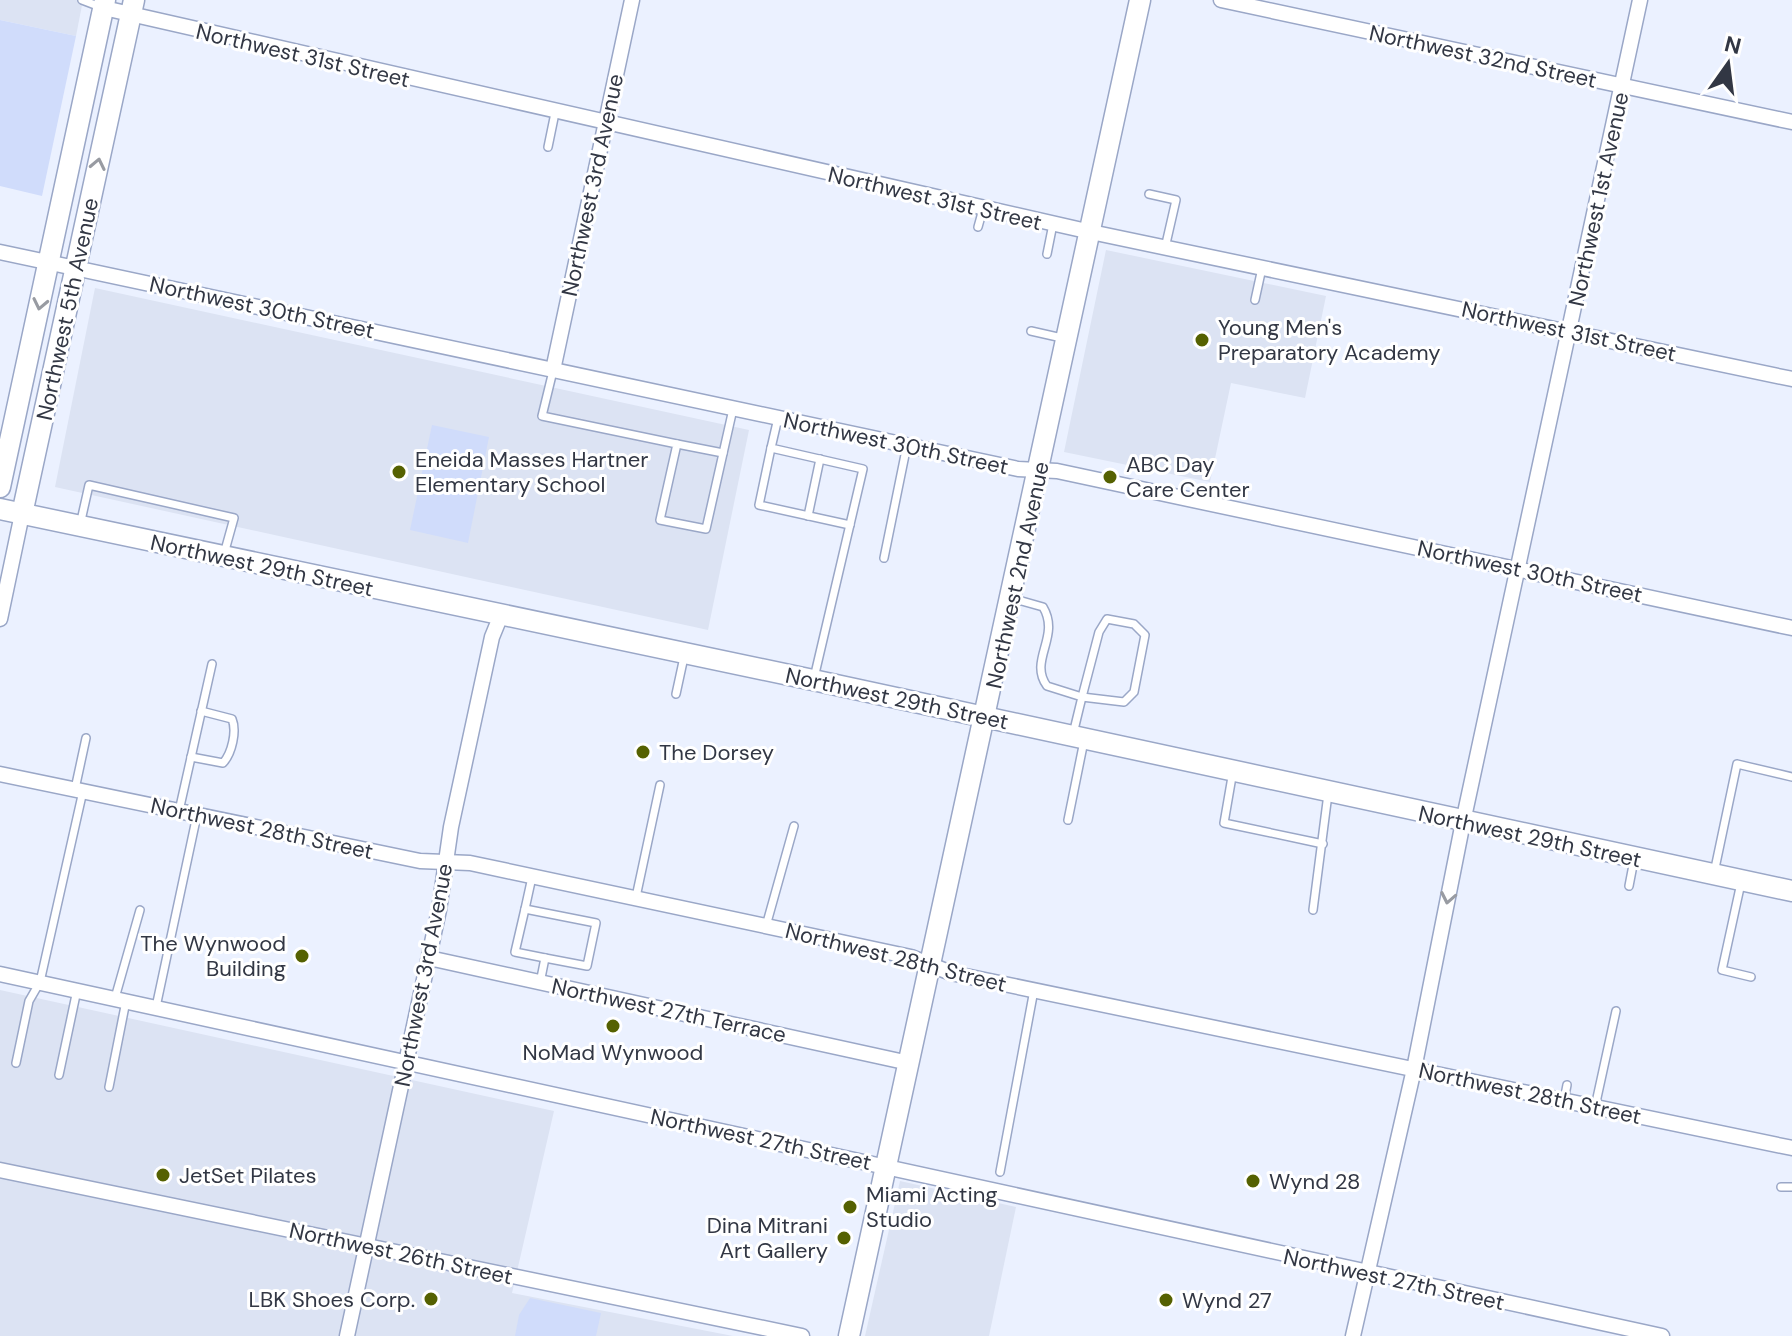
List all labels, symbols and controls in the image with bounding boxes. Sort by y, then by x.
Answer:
street label: Northwest 31st Street [193,17,413,94]
street label: Northwest 32nd Street [1366,18,1599,95]
north arrow [1688,24,1768,104]
text: N [1721,29,1744,61]
street label: Northwest 3rd Avenue [555,71,630,299]
street label: Northwest 1st Avenue [1562,89,1635,309]
one-way arrow [89,158,106,172]
street label: Northwest 31st Street [825,160,1045,237]
street label: Northwest 5th Avenue [30,195,105,423]
street label: Northwest 30th Street [147,269,377,345]
street label: Northwest 31st Street [1459,295,1679,368]
one-way arrow [32,296,49,310]
place label: Young Men's Preparatory Academy [1218,313,1440,367]
marker: Young Men's Preparatory Academy [1193,331,1211,349]
street label: Northwest 30th Street [781,405,1011,481]
place label: Eneida Masses Hartner Elementary School [415,445,648,499]
place label: ABC Day Care Center [1126,450,1250,504]
street label: Northwest 2nd Avenue [979,459,1056,691]
marker: Eneida Masses Hartner Elementary School [390,463,408,481]
marker: ABC Day Care Center [1101,468,1119,486]
street label: Northwest 29th Street [148,528,376,603]
street label: Northwest 30th Street [1415,533,1645,609]
street label: Northwest 29th Street [783,661,1011,736]
place label: The Dorsey [659,738,774,767]
marker: The Dorsey [634,743,652,761]
street label: Northwest 28th Street [148,791,376,866]
street label: Northwest 29th Street [1416,799,1644,874]
street label: Northwest 3rd Avenue [388,861,459,1089]
one-way arrow [1440,891,1457,905]
street label: Northwest 28th Street [782,916,1009,999]
place label: The Wynwood Building [140,929,286,983]
marker: The Wynwood Building [293,947,311,965]
street label: Northwest 27th Terrace [549,971,789,1050]
marker: NoMad Wynwood [604,1017,622,1035]
place label: NoMad Wynwood [523,1038,703,1067]
street label: Northwest 28th Street [1416,1056,1644,1131]
street label: Northwest 27th Street [648,1102,874,1177]
place label: JetSet Pilates [179,1161,317,1190]
marker: JetSet Pilates [154,1166,172,1184]
place label: Wynd 28 [1269,1167,1360,1196]
marker: Wynd 28 [1244,1172,1262,1190]
place label: Miami Acting Studio [866,1180,998,1234]
marker: Miami Acting Studio [841,1198,859,1216]
place label: Dina Mitrani Art Gallery [707,1211,828,1265]
street label: Northwest 26th Street [287,1216,515,1291]
marker: Dina Mitrani Art Gallery [835,1229,853,1247]
street label: Northwest 27th Street [1281,1242,1507,1317]
place label: LBK Shoes Corp. [249,1285,415,1314]
place label: Wynd 27 [1182,1286,1272,1315]
marker: LBK Shoes Corp. [422,1290,440,1308]
marker: Wynd 27 [1157,1291,1175,1309]

